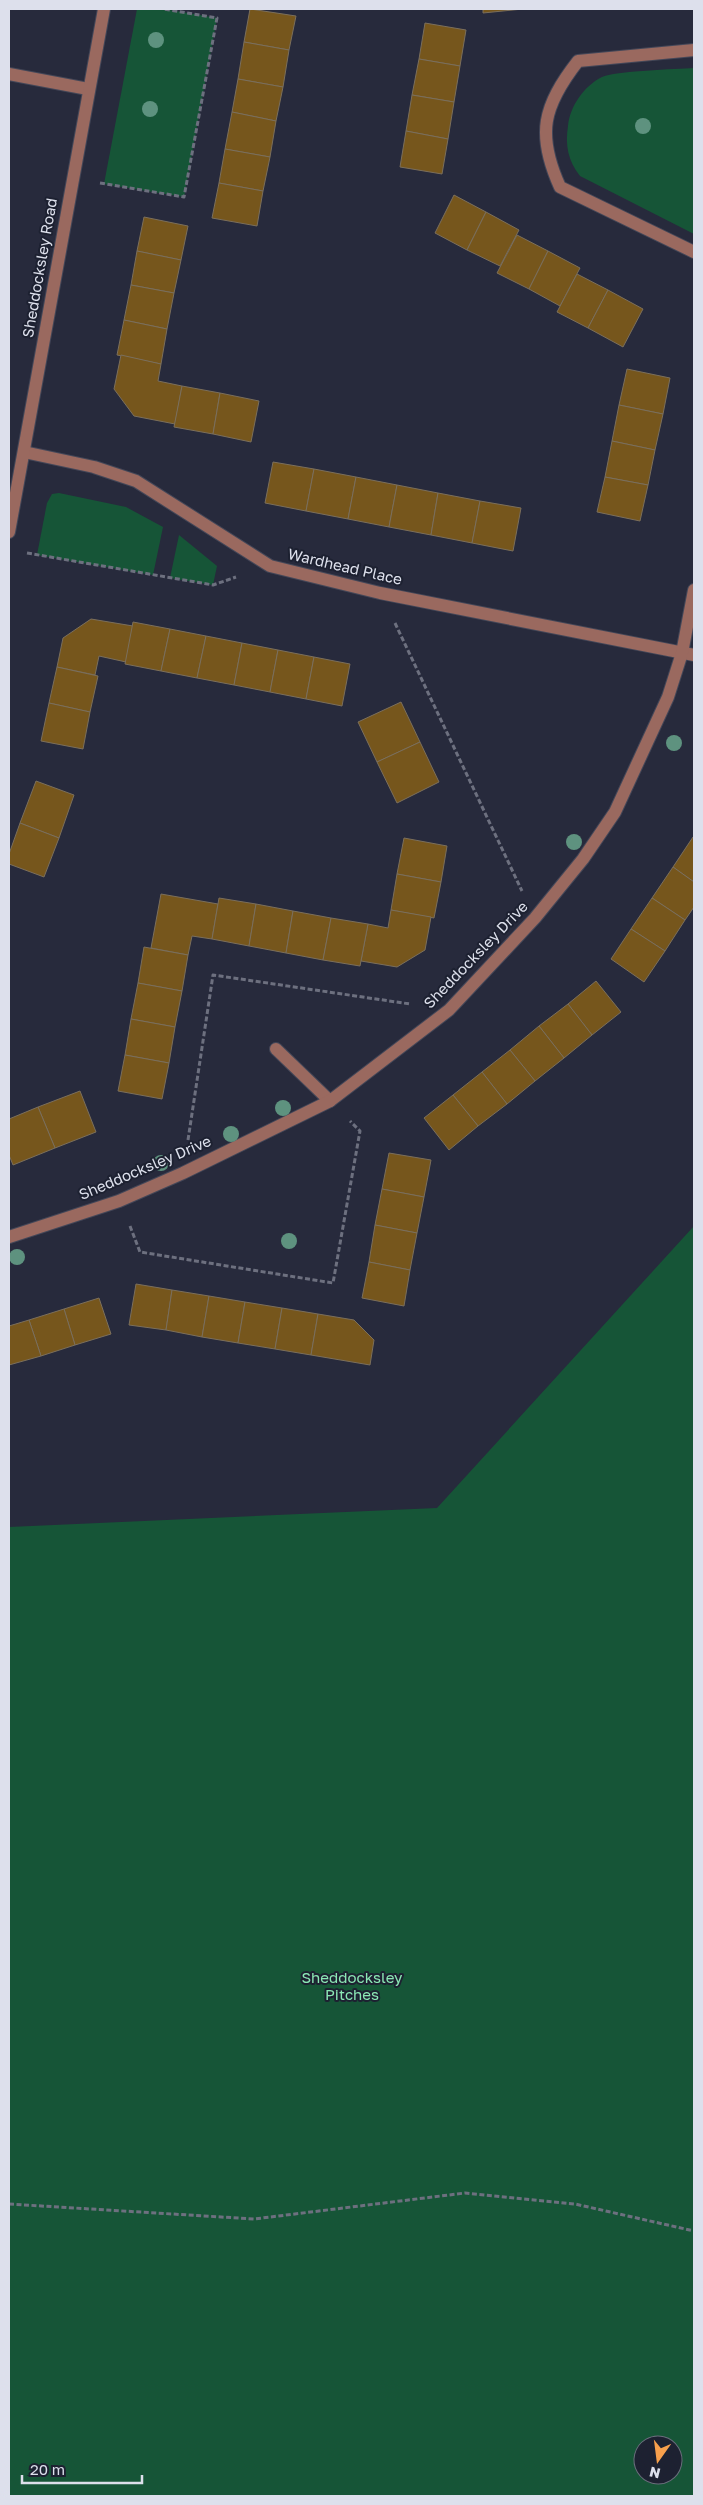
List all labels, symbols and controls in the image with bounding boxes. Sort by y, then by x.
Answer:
street label: Sheddocksley Road [18,197,60,339]
street label: Wardhead Place [286,544,404,588]
street label: Sheddocksley Drive [420,897,531,1012]
street label: Sheddocksley Drive [76,1131,214,1203]
park label: Sheddocksley Pitches [301,1968,403,2003]
north arrow [633,2435,683,2485]
scale bar [22,2452,142,2484]
text: 20 m [30,2460,65,2478]
text: N [648,2464,662,2483]

